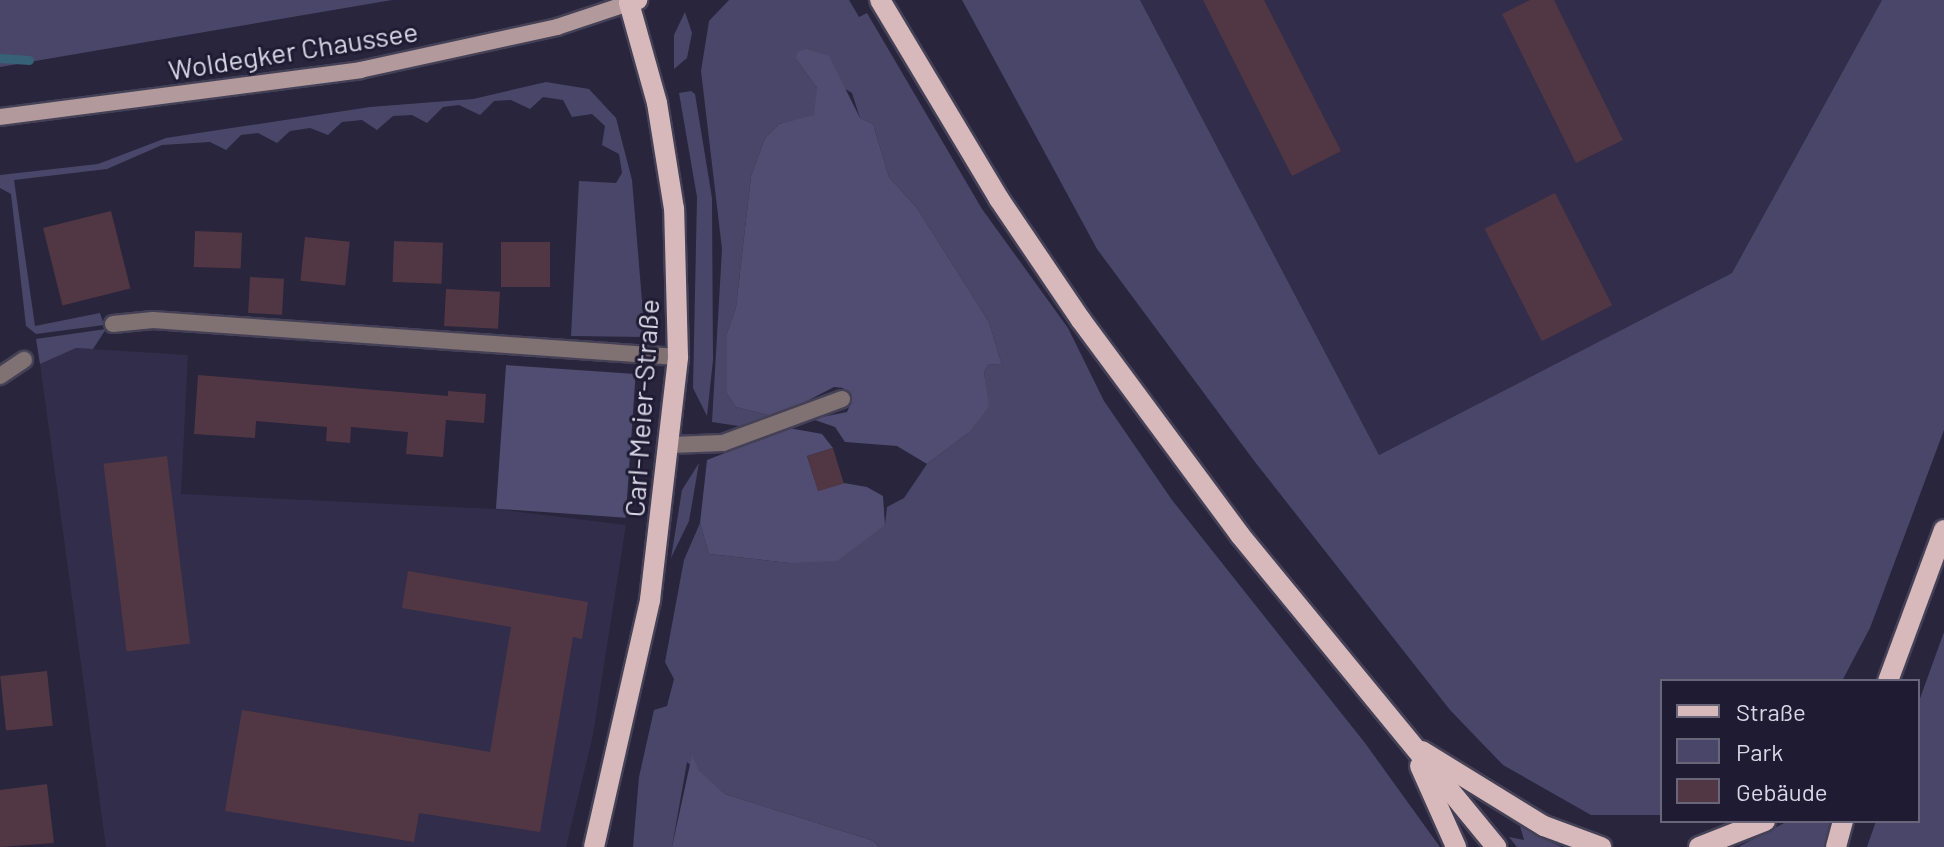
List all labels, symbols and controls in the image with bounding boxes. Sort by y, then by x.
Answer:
street label: Woldegker Chaussee [166,14,420,86]
street label: Carl-Meier-Straße [617,298,665,518]
legend [1660,679,1920,823]
text: Straße [1736,697,1806,726]
text: Park [1736,737,1783,766]
text: Gebäude [1736,777,1828,806]

